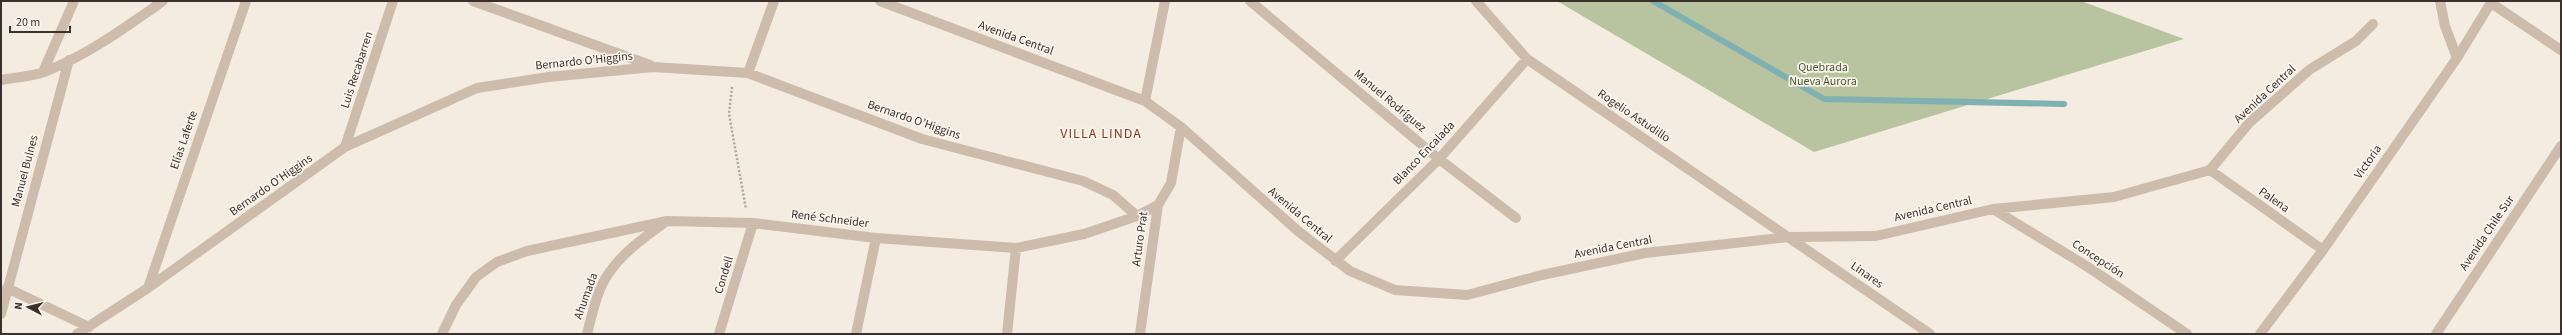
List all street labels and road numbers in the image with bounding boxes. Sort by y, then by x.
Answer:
street label: Avenida Central [976,17,1056,59]
street label: Luis Recabarren [337,29,377,111]
street label: Bernardo O’Higgins [534,47,634,75]
street label: Avenida Central [2230,61,2300,127]
street label: Manuel Rodríguez [1350,66,1430,136]
street label: Rogelio Astudillo [1594,85,1674,147]
street label: Bernardo O’Higgins [865,96,963,144]
street label: Elías Laferte [166,108,202,172]
street label: Blanco Encalada [1389,117,1459,189]
street label: Manuel Bulnes [7,133,43,209]
street label: Victoria [2350,142,2386,182]
street label: Bernardo O’Higgins [226,150,316,220]
street label: Avenida Central [1264,183,1336,247]
street label: Palena [2255,183,2293,217]
street label: Avenida Chile Sur [2456,191,2519,274]
street label: Avenida Central [1893,192,1973,226]
street label: René Schneider [790,206,871,232]
street label: Arturo Prat [1128,211,1152,267]
street label: Avenida Central [1573,231,1653,263]
street label: Concepción [2069,236,2127,282]
street label: Condell [710,254,738,296]
street label: Linares [1847,258,1887,292]
street label: Ahumada [570,270,602,322]

